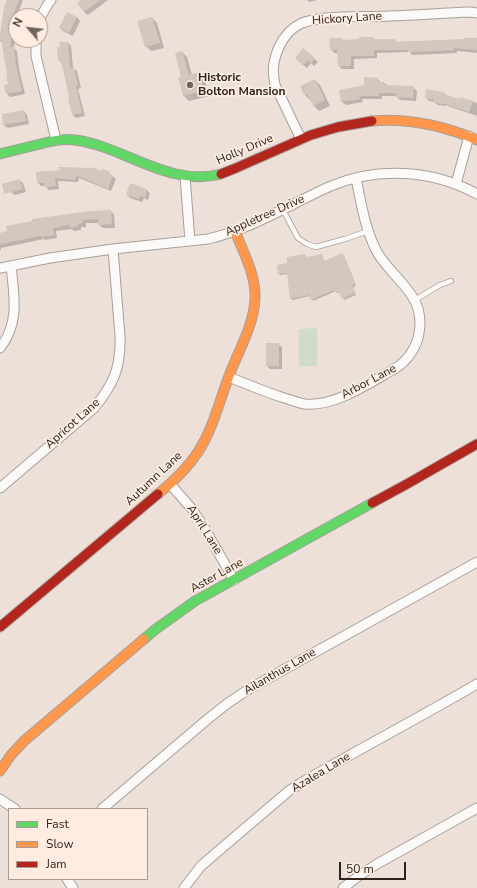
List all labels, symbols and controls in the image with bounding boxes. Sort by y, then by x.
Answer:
north arrow [8,8,48,48]
street label: Hickory Lane [312,9,382,29]
text: N [9,15,26,30]
place label: Historic Bolton Mansion [198,71,285,99]
marker: Historic Bolton Mansion [185,80,195,90]
street label: Holly Drive [214,132,276,168]
street label: Appletree Drive [223,192,307,240]
street label: Arbor Lane [339,362,399,402]
street label: Apricot Lane [43,396,103,452]
street label: Autumn Lane [123,449,185,509]
street label: April Lane [183,503,225,557]
street label: Aster Lane [188,556,246,596]
street label: Ailanthus Lane [241,646,319,698]
street label: Azalea Lane [289,750,353,796]
legend [8,808,148,880]
text: Fast [46,816,69,832]
text: Slow [46,836,74,852]
scale bar [341,854,408,880]
text: Jam [46,856,67,872]
text: 50 m [346,861,374,877]

